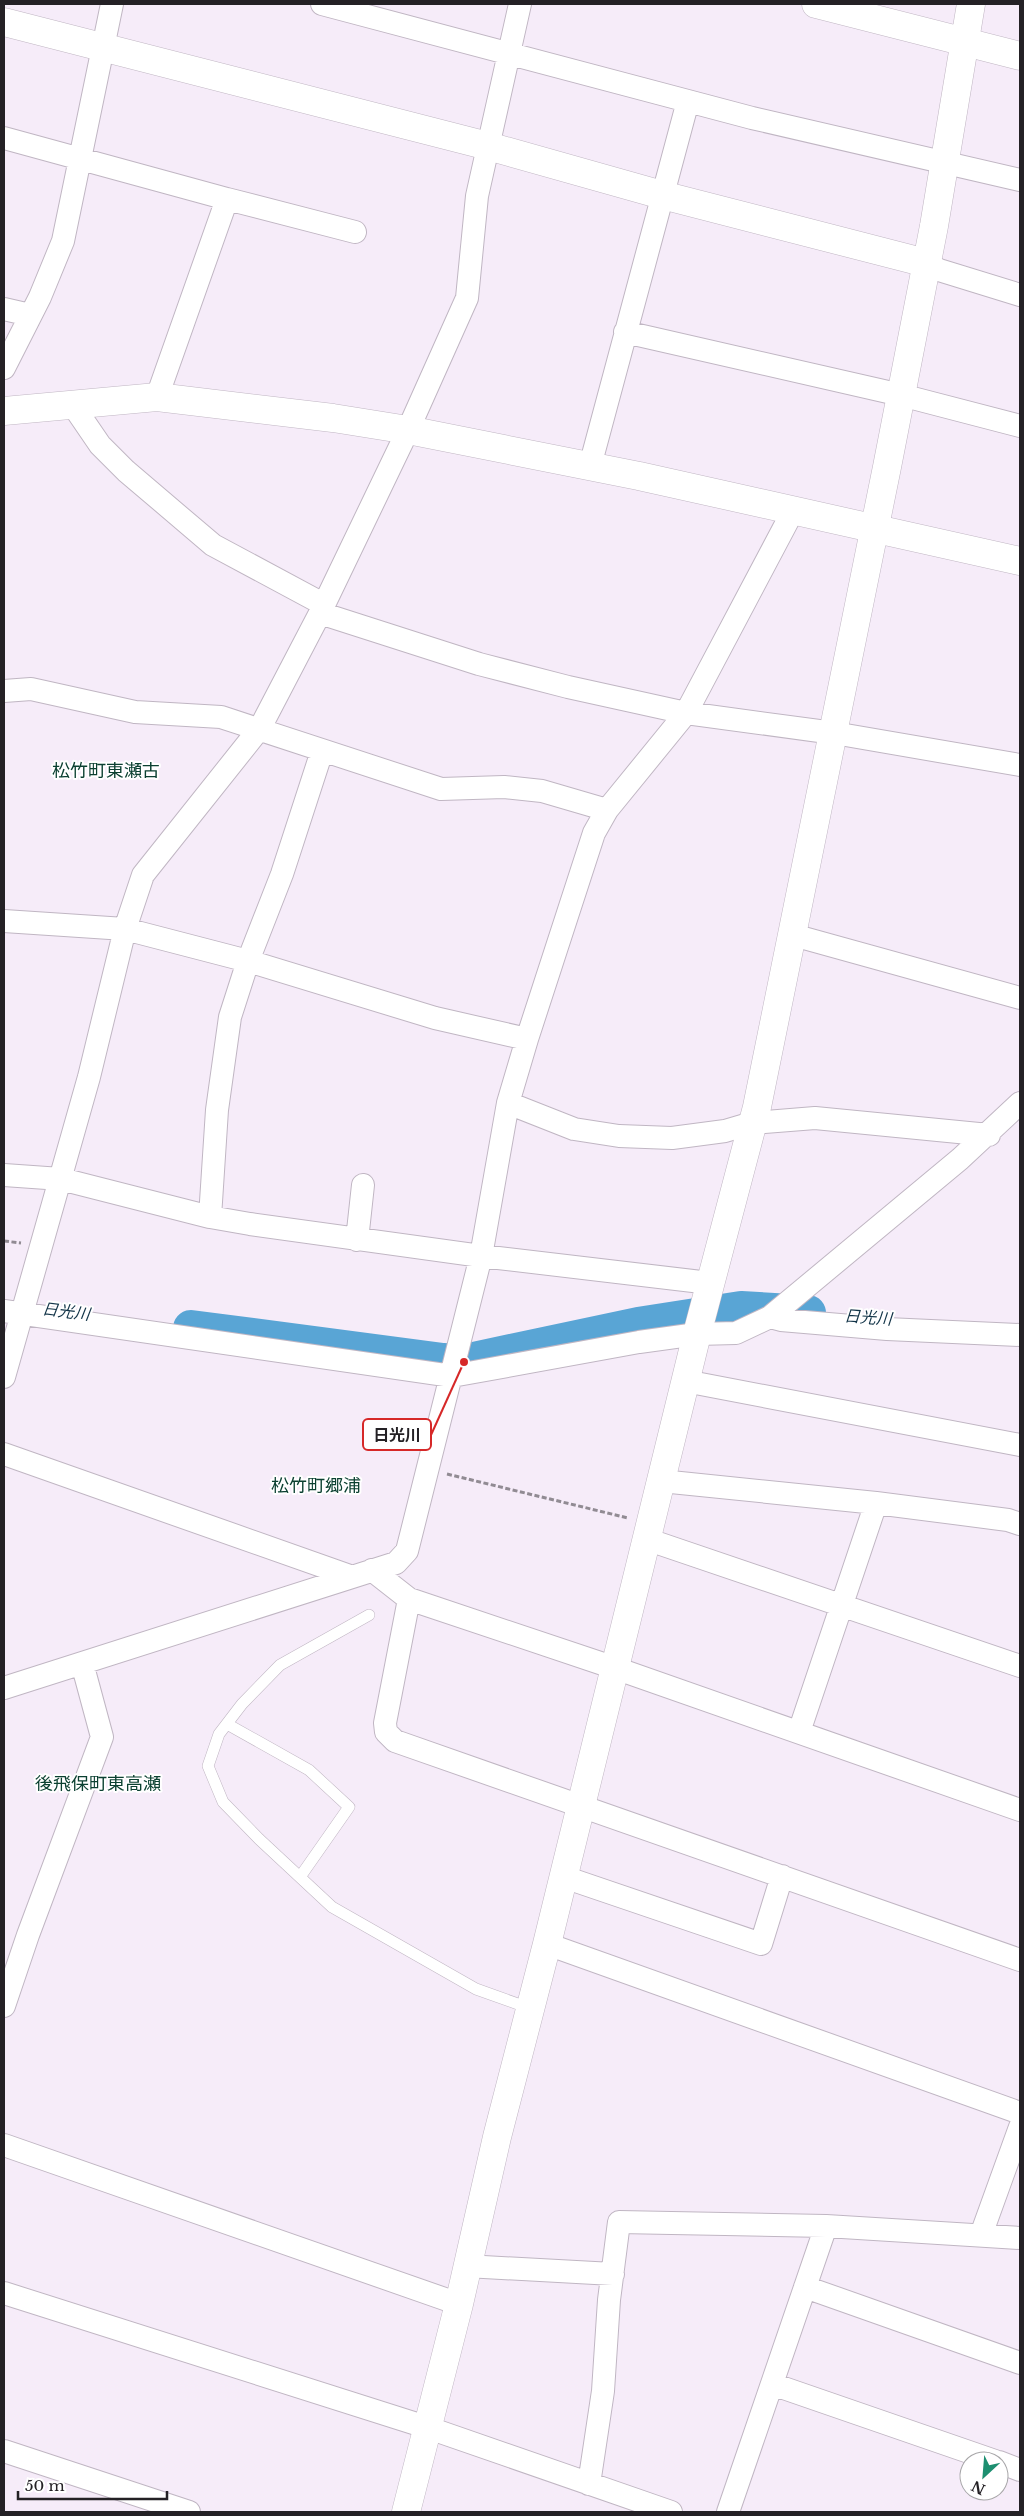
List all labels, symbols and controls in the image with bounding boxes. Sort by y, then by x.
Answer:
district label: 松竹町東瀬古 [52,760,160,782]
water label: 日光川 [41,1298,93,1324]
water label: 日光川 [843,1305,895,1329]
callout: 日光川 [363,1419,431,1450]
text: 日光川 [373,1425,421,1445]
district label: 松竹町郷浦 [271,1475,361,1497]
district label: 後飛保町東高瀬 [35,1773,161,1795]
north arrow [959,2451,1009,2501]
scale bar [18,2468,166,2500]
text: 50 m [25,2476,65,2495]
text: N [968,2477,988,2499]

